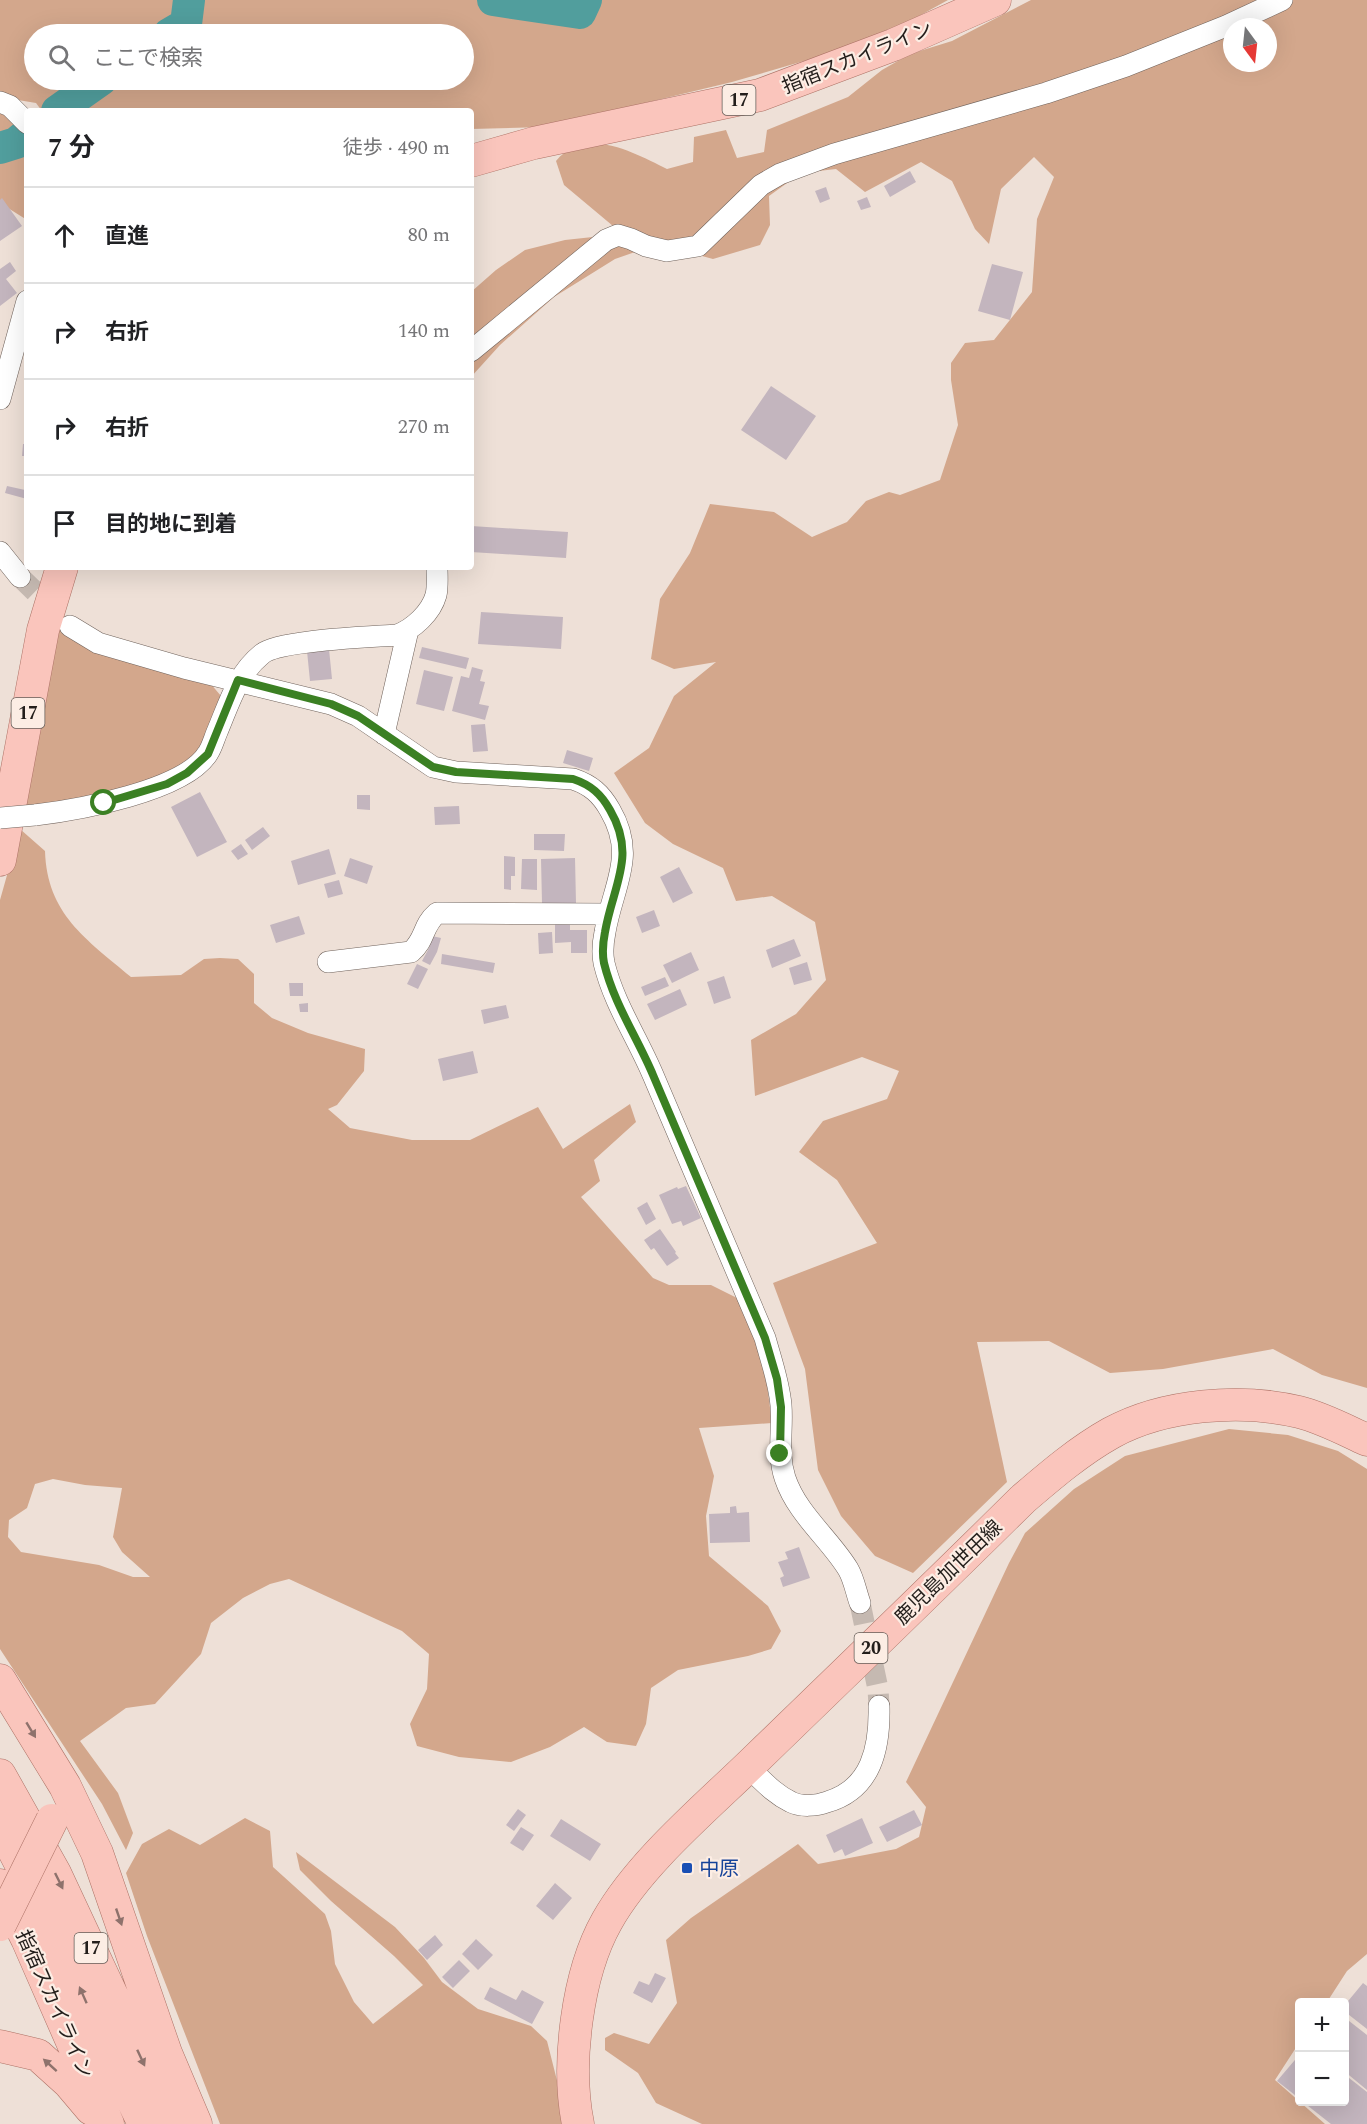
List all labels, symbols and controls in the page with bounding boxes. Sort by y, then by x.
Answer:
street label: 指宿スカイライン [778,14,937,102]
north arrow [1223,18,1277,72]
search box [24,24,474,90]
icon: search [45,41,78,74]
text: ここで検索 [93,42,203,75]
road number: 17 [722,85,756,115]
text: 7 分 [48,128,95,168]
text: 徒歩 · 490 m [343,133,450,163]
icon: ahead [48,219,81,252]
text: 直進 [105,220,149,253]
text: 80 m [408,220,450,250]
icon: right [48,315,81,348]
text: 右折 [105,316,149,349]
text: 140 m [398,316,450,346]
icon: right [48,411,81,444]
text: 右折 [105,412,149,445]
text: 270 m [398,412,450,442]
icon: arrive [48,507,81,540]
text: 目的地に到着 [105,508,237,541]
road number: 17 [12,698,44,728]
route start [90,789,116,815]
route end [766,1440,792,1466]
street label: 鹿児島加世田線 [888,1513,1009,1632]
road number: 20 [854,1633,888,1663]
one-way arrow [25,1722,36,1738]
place label: 中原 [699,1854,739,1884]
marker: 中原 [680,1861,694,1875]
one-way arrow [54,1873,64,1890]
one-way arrow [115,1908,125,1926]
street label: 指宿スカイライン [8,1925,100,2084]
road number: 17 [74,1933,107,1963]
one-way arrow [78,1986,88,2004]
map controls [1295,1998,1349,2106]
button: + [1295,1998,1349,2052]
one-way arrow [137,2049,147,2067]
button: − [1295,2052,1349,2106]
one-way arrow [42,2058,57,2072]

